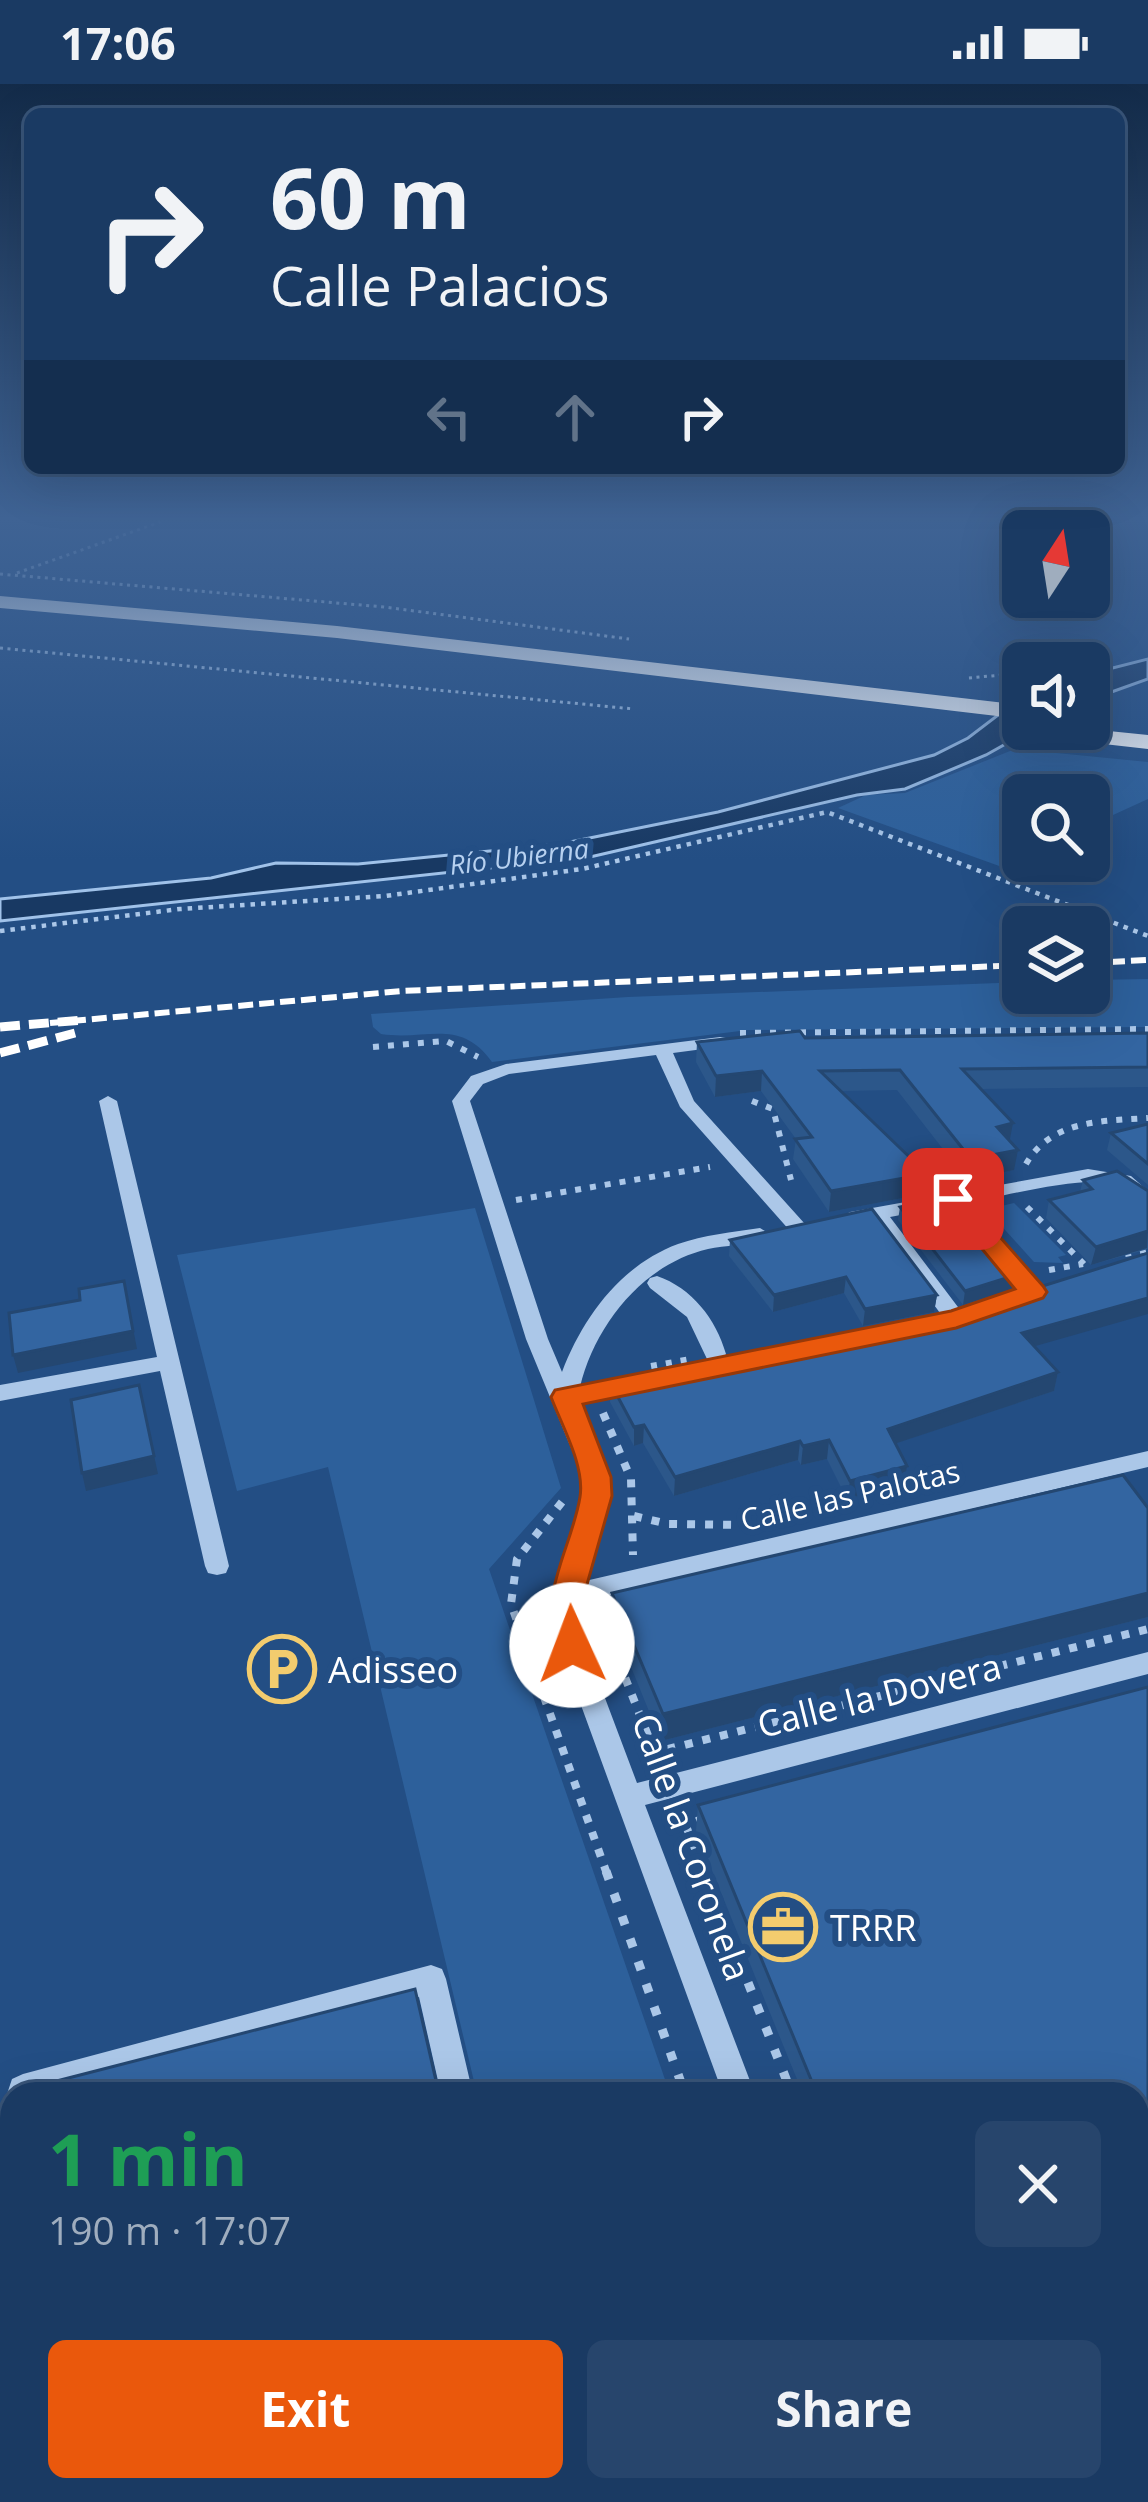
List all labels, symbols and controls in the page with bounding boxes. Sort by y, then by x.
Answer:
text: 17:06 [60,12,176,73]
text: 60 m [270,139,470,254]
icon: right [72,156,228,312]
text: Calle Palacios [270,248,609,322]
icon: left [416,384,482,450]
icon: ahead [542,384,608,450]
icon: right [668,384,734,450]
north arrow [1002,510,1110,618]
map controls [1002,510,1110,1014]
button: sound [1002,642,1110,750]
button: search [1002,774,1110,882]
water label: Río Ubierna [447,829,591,883]
button: layers [1002,906,1110,1014]
pin [902,1148,1004,1250]
icon: arrive [920,1166,986,1232]
street label: Calle las Palotas [736,1450,964,1540]
position arrow [509,1582,635,1708]
parking icon: Adisseo [247,1634,317,1704]
street label: Calle la Dovera [752,1641,1006,1749]
place label: Adisseo [328,1645,458,1694]
street label: Calle la Coronela [621,1707,763,1987]
office icon: TRRR [748,1892,818,1962]
place label: TRRR [830,1903,916,1952]
text: 1 min [48,2109,248,2207]
button: close [975,2121,1101,2247]
text: 190 m · 17:07 [48,2203,291,2256]
button: Exit [48,2340,563,2478]
button: Share [587,2340,1101,2478]

